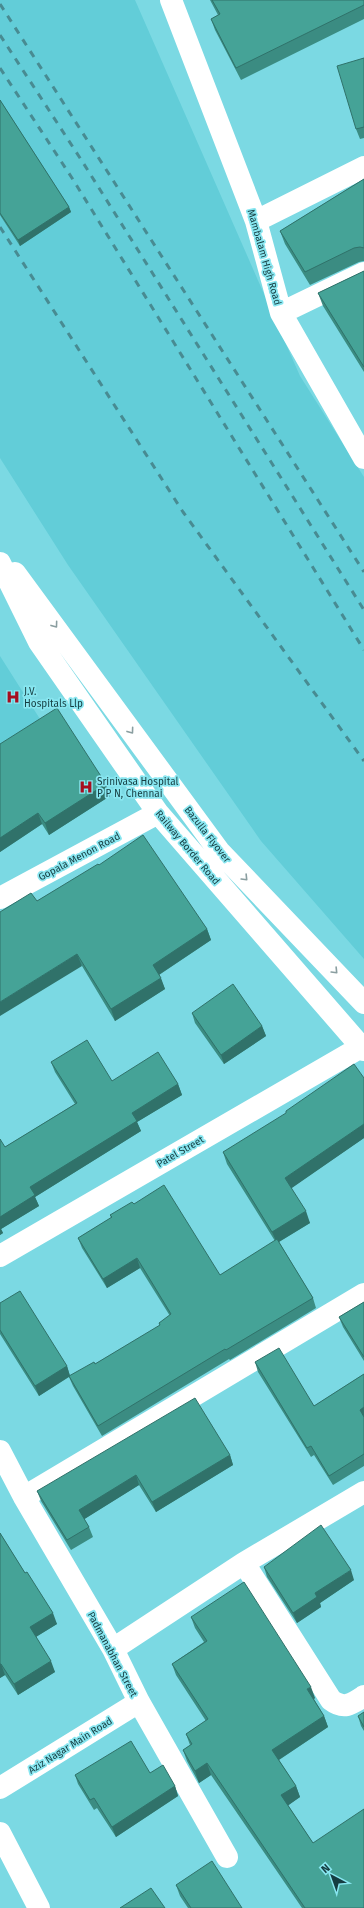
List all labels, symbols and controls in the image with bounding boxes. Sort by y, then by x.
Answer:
street label: Mambalam High Road [245,208,283,306]
one-way arrow [50,621,57,628]
place label: J.V. Hospitals Llp [24,686,83,710]
hospital icon: J.V. Hospitals Llp [5,689,21,705]
one-way arrow [127,726,134,733]
place label: Srinivasa Hospital P P N, Chennai [97,776,179,800]
hospital icon: Srinivasa Hospital P P N, Chennai [78,779,94,795]
street label: Bazulla Flyover [182,804,233,865]
street label: Railway Border Road [153,808,222,887]
street label: Gopala Menon Road [37,830,122,883]
one-way arrow [240,873,248,881]
one-way arrow [330,966,338,974]
street label: Patel Street [155,1133,206,1170]
street label: Padmanabhan Street [85,1610,140,1700]
street label: Aziz Nagar Main Road [26,1715,115,1777]
north arrow [312,1856,352,1896]
text: N [319,1862,333,1876]

